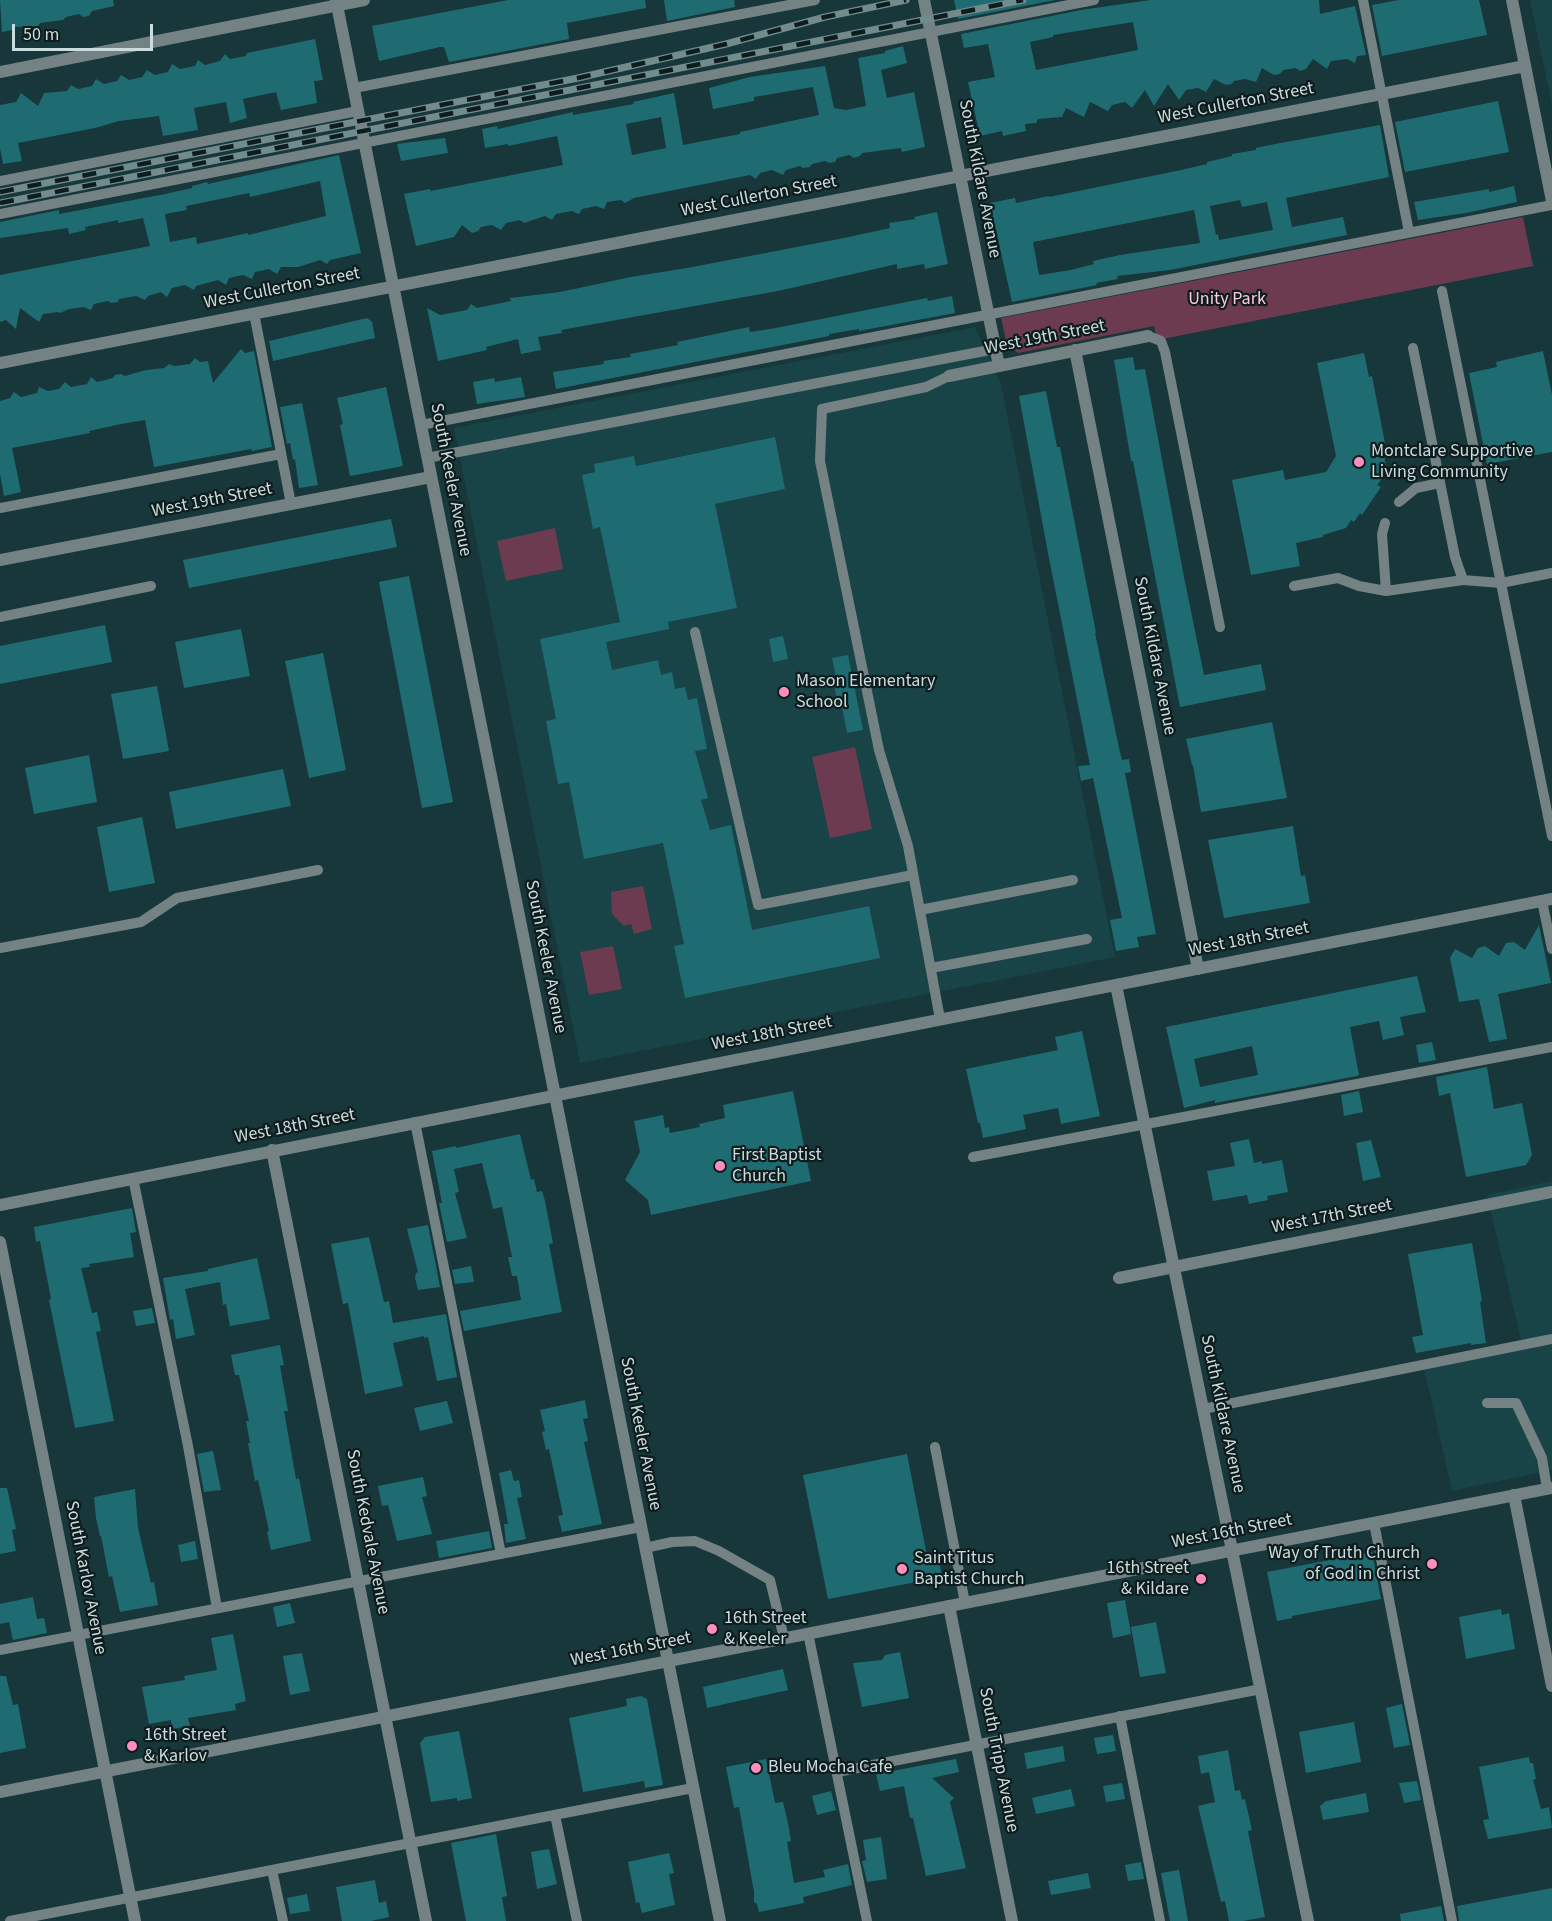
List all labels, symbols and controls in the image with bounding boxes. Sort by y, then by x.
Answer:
scale bar [15,12,156,50]
text: 50 m [23,22,59,47]
street label: West Cullerton Street [1156,78,1316,130]
street label: South Kildare Avenue [953,98,1005,260]
street label: West Cullerton Street [679,171,839,223]
street label: West Cullerton Street [202,263,362,315]
park label: Unity Park [1188,289,1266,311]
street label: West 19th Street [983,316,1107,360]
street label: South Keeler Avenue [425,402,475,558]
place label: Montclare Supportive Living Community [1371,441,1533,484]
marker: Montclare Supportive Living Community [1352,455,1366,469]
street label: West 19th Street [150,479,274,523]
street label: South Kildare Avenue [1128,575,1180,737]
place label: Mason Elementary School [796,671,935,714]
marker: Mason Elementary School [777,685,791,699]
street label: South Keeler Avenue [520,879,570,1035]
street label: West 18th Street [1187,918,1311,962]
street label: West 18th Street [710,1012,834,1056]
street label: West 18th Street [233,1105,357,1149]
place label: First Baptist Church [732,1145,821,1188]
marker: First Baptist Church [713,1159,727,1173]
street label: West 17th Street [1270,1195,1394,1239]
street label: South Kildare Avenue [1195,1333,1249,1495]
street label: South Keeler Avenue [615,1356,665,1512]
street label: South Kedvale Avenue [340,1448,394,1616]
street label: South Karlov Avenue [60,1499,110,1657]
street label: West 16th Street [1170,1510,1294,1554]
place label: Way of Truth Church of God in Christ [1268,1543,1420,1586]
place label: Saint Titus Baptist Church [914,1548,1025,1590]
marker: Way of Truth Church of God in Christ [1425,1557,1439,1571]
place label: 16th Street & Kildare [1107,1558,1189,1600]
marker: Saint Titus Baptist Church [895,1562,909,1576]
marker: 16th Street & Kildare [1194,1572,1208,1586]
place label: 16th Street & Keeler [724,1608,806,1650]
marker: 16th Street & Keeler [705,1622,719,1636]
street label: West 16th Street [569,1628,693,1672]
street label: South Tripp Avenue [973,1686,1023,1834]
place label: 16th Street & Karlov [144,1725,226,1768]
marker: 16th Street & Karlov [125,1739,139,1753]
place label: Bleu Mocha Cafe [768,1757,892,1779]
marker: Bleu Mocha Cafe [749,1761,763,1775]

